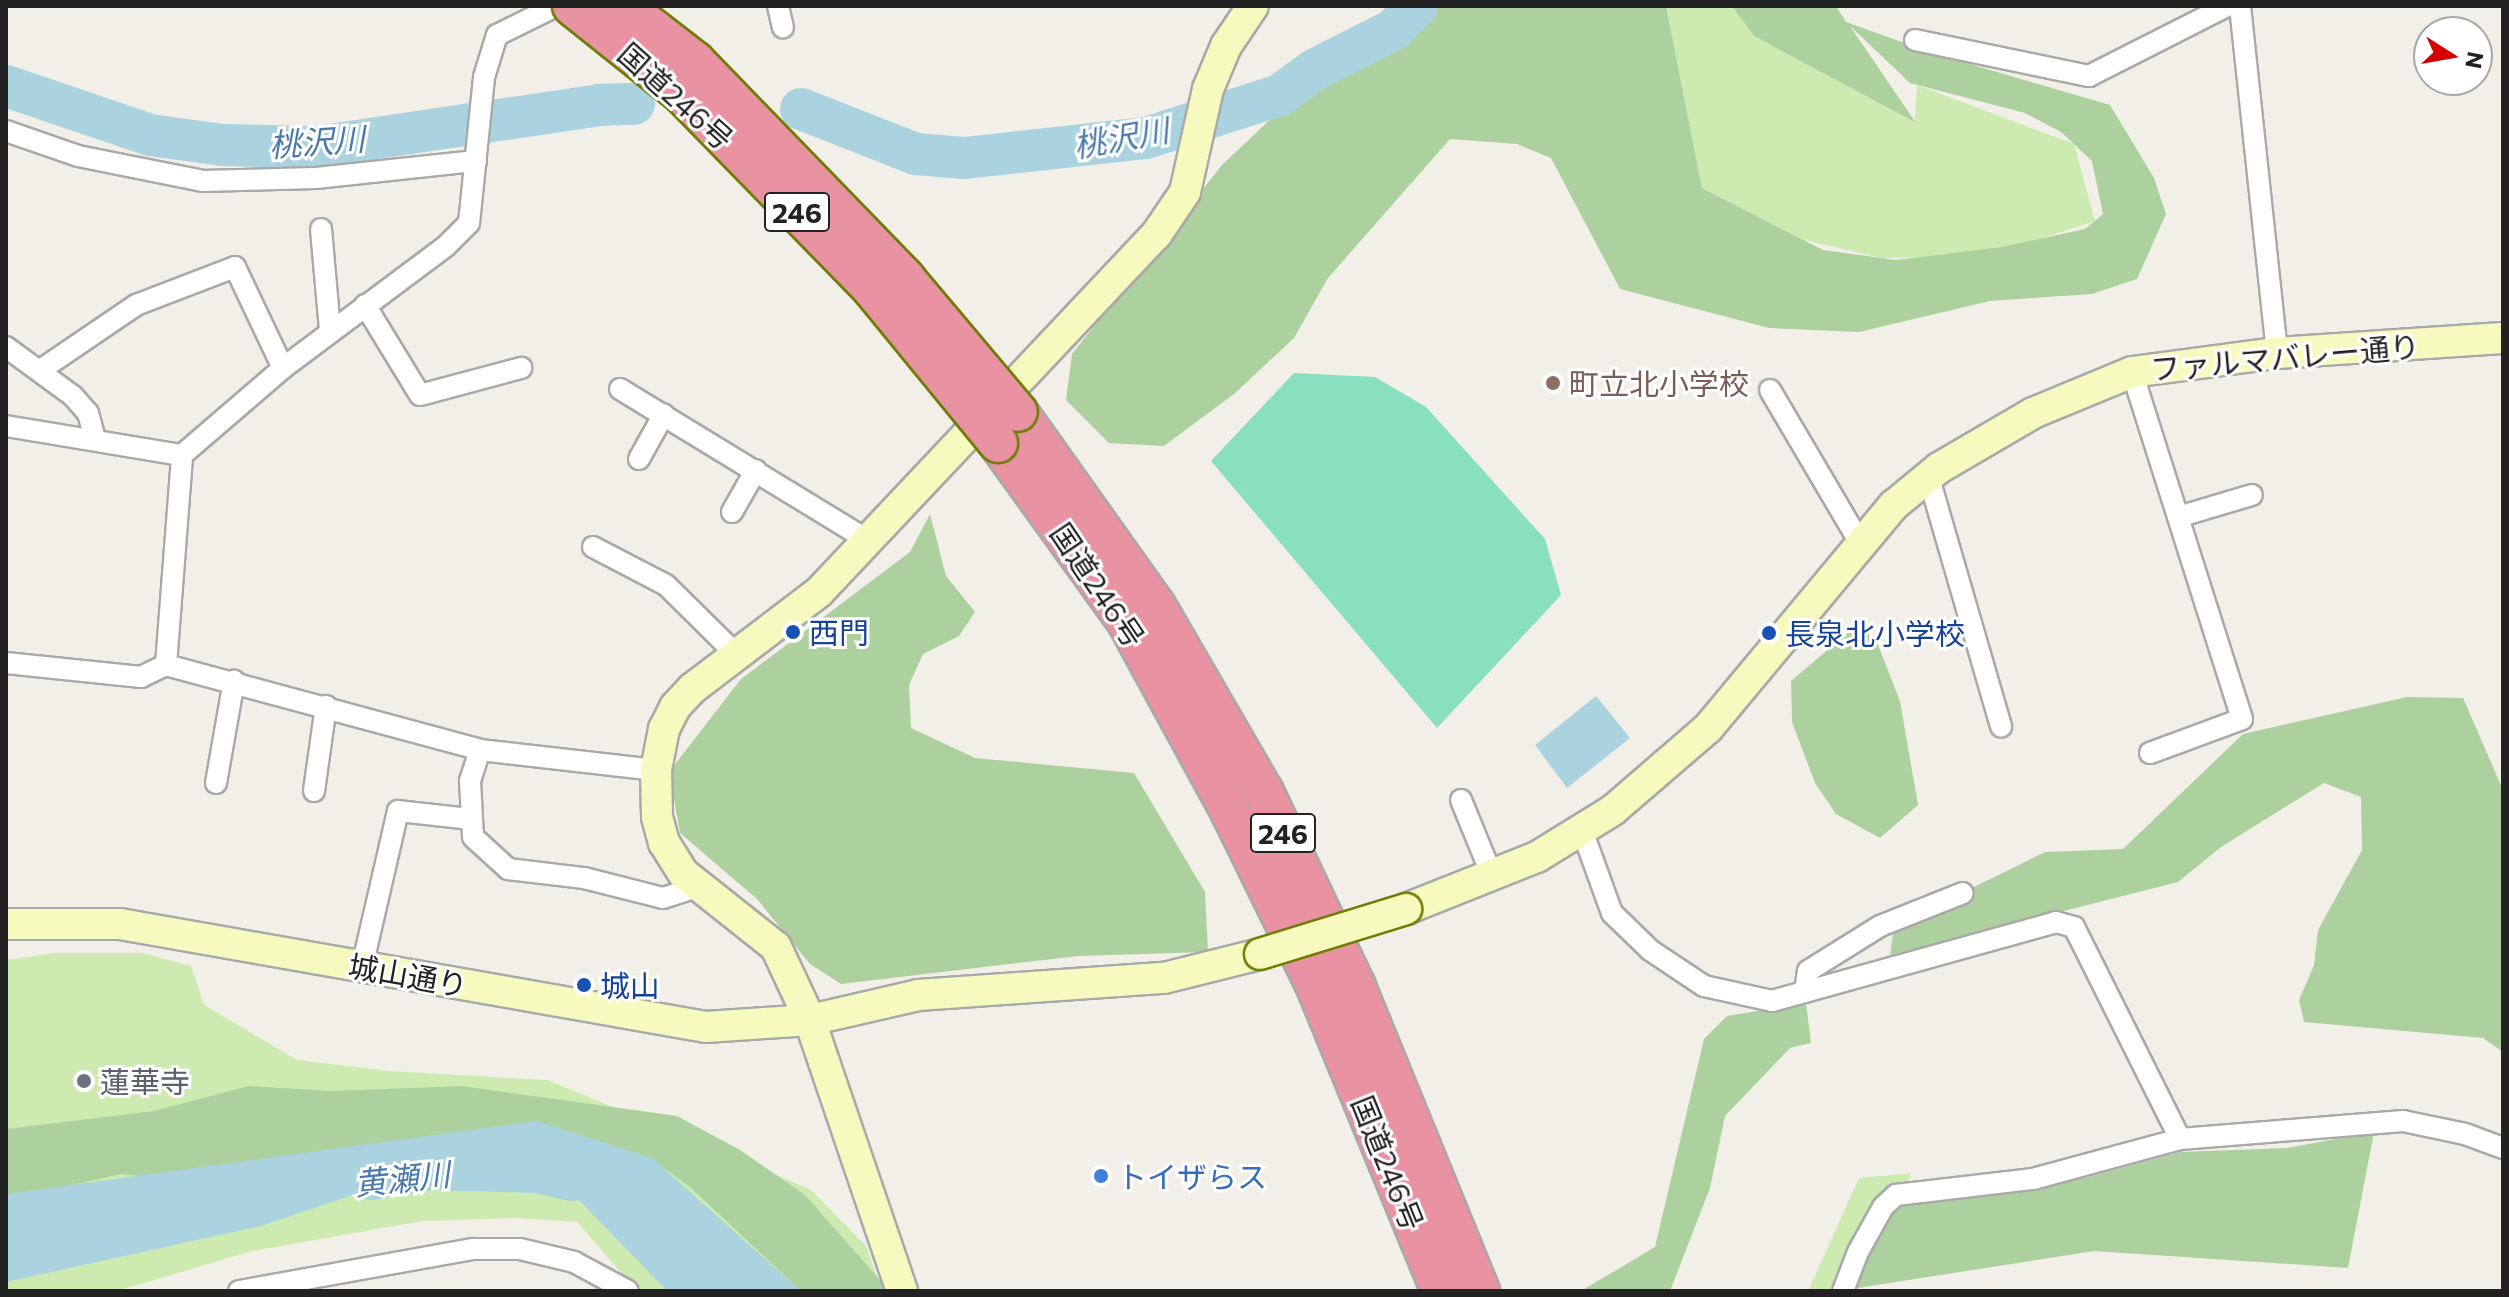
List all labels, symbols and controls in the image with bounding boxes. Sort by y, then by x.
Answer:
north arrow [2413,16,2493,96]
street label: 国道246号 [611,35,741,157]
text: N [2460,50,2490,71]
water label: 桃沢川 [1070,110,1172,164]
water label: 桃沢川 [268,118,366,164]
road number: 246 [763,188,831,236]
street label: ファルマバレー通り [2149,327,2421,387]
place label: 町立北小学校 [1569,365,1749,401]
marker: 町立北小学校 [1544,374,1562,392]
street label: 国道246号 [1043,516,1153,654]
place label: 西門 [809,614,869,650]
place label: 長泉北小学校 [1785,615,1965,651]
marker: 西門 [784,623,802,641]
marker: 長泉北小学校 [1760,624,1778,642]
road number: 246 [1249,809,1317,857]
street label: 城山通り [346,947,470,1003]
place label: 城山 [600,967,660,1003]
marker: 城山 [575,976,593,994]
place label: 蓮華寺 [100,1063,190,1099]
marker: 蓮華寺 [75,1072,93,1090]
street label: 国道246号 [1345,1090,1431,1236]
water label: 黄瀬川 [352,1154,452,1202]
place label: トイザらス [1117,1158,1267,1194]
marker: トイザらス [1092,1167,1110,1185]

